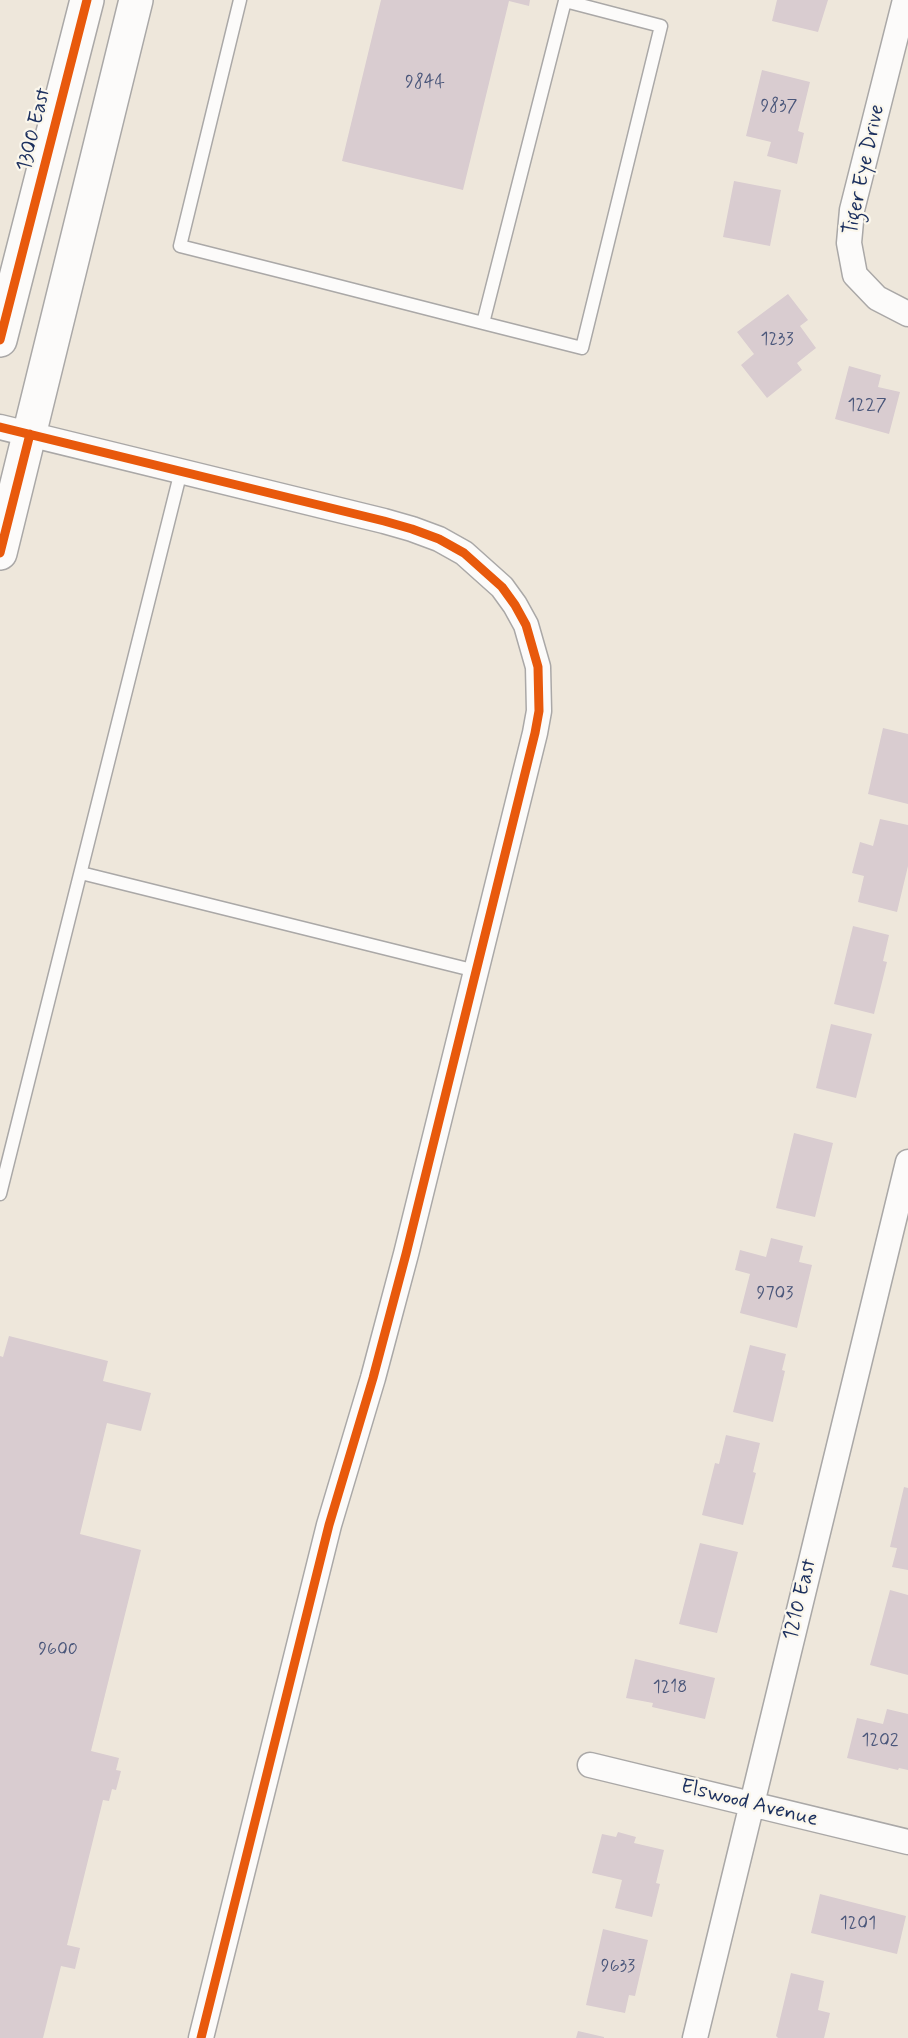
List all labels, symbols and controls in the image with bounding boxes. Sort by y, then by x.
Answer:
house number: 9844 [405,72,445,94]
street label: 1300 East [12,86,58,174]
house number: 9837 [761,96,797,118]
street label: Tiger Eye Drive [839,102,891,238]
house number: 1233 [760,329,794,351]
house number: 1227 [847,395,887,417]
house number: 9703 [757,1283,793,1305]
street label: 1210 East [779,1557,823,1643]
house number: 9600 [38,1639,78,1661]
house number: 1218 [653,1677,687,1699]
house number: 1202 [861,1730,899,1752]
street label: Elswood Avenue [678,1775,820,1833]
house number: 1201 [840,1913,876,1935]
house number: 9633 [601,1956,635,1978]

